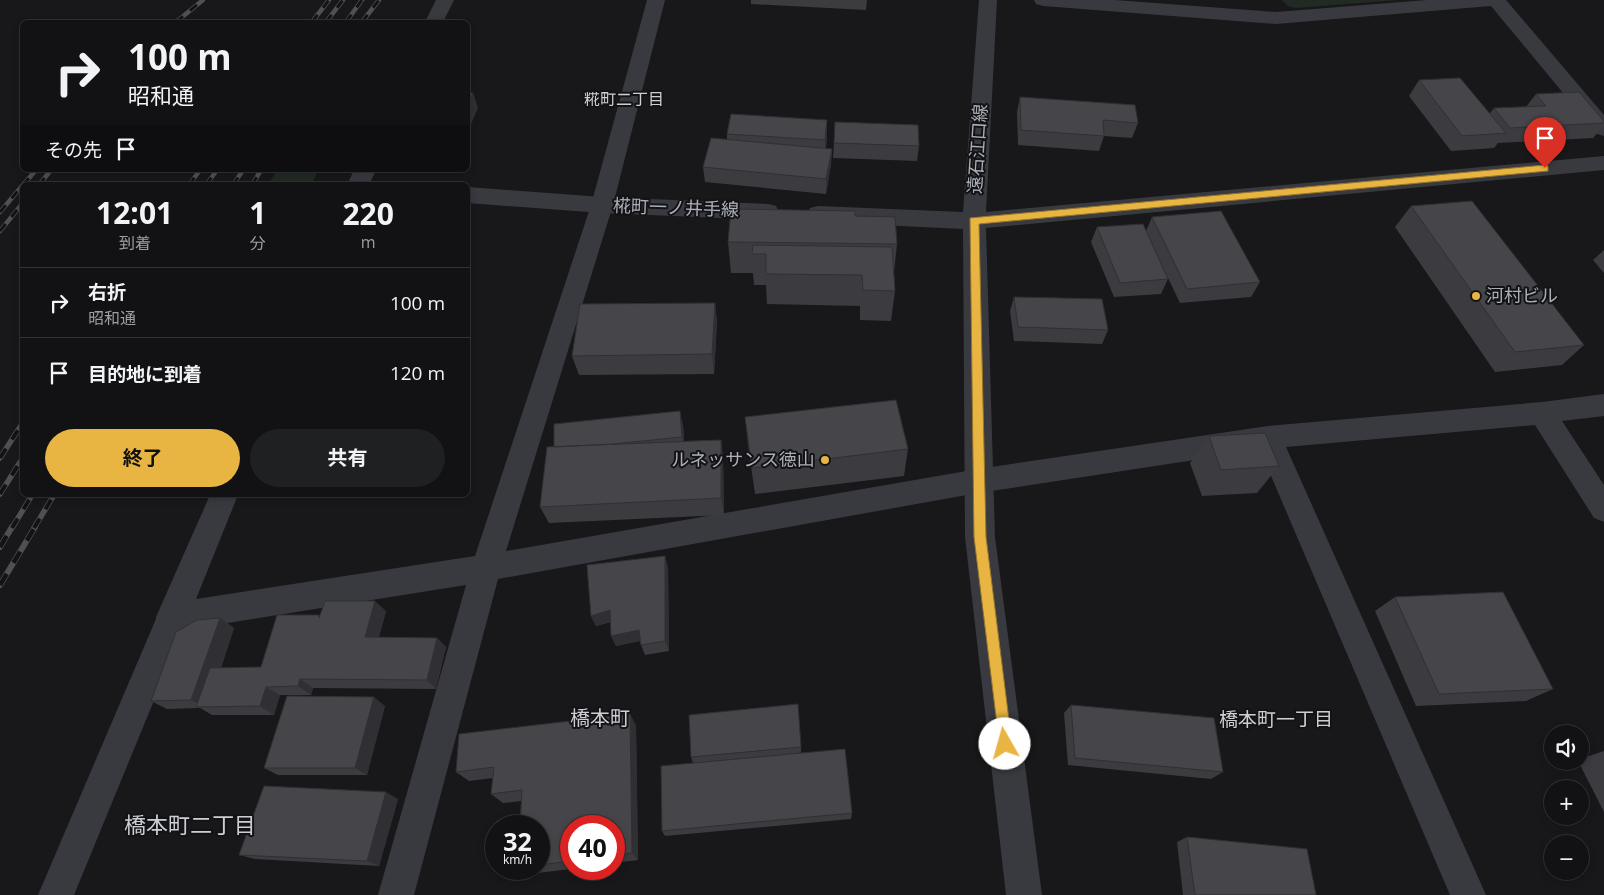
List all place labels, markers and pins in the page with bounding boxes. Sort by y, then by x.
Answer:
pin [1524,117,1566,168]
place label: 河村ビル [1486,283,1558,307]
marker: 河村ビル [1470,290,1482,302]
place label: ルネッサンス徳山 [671,447,815,471]
marker: ルネッサンス徳山 [819,454,831,466]

